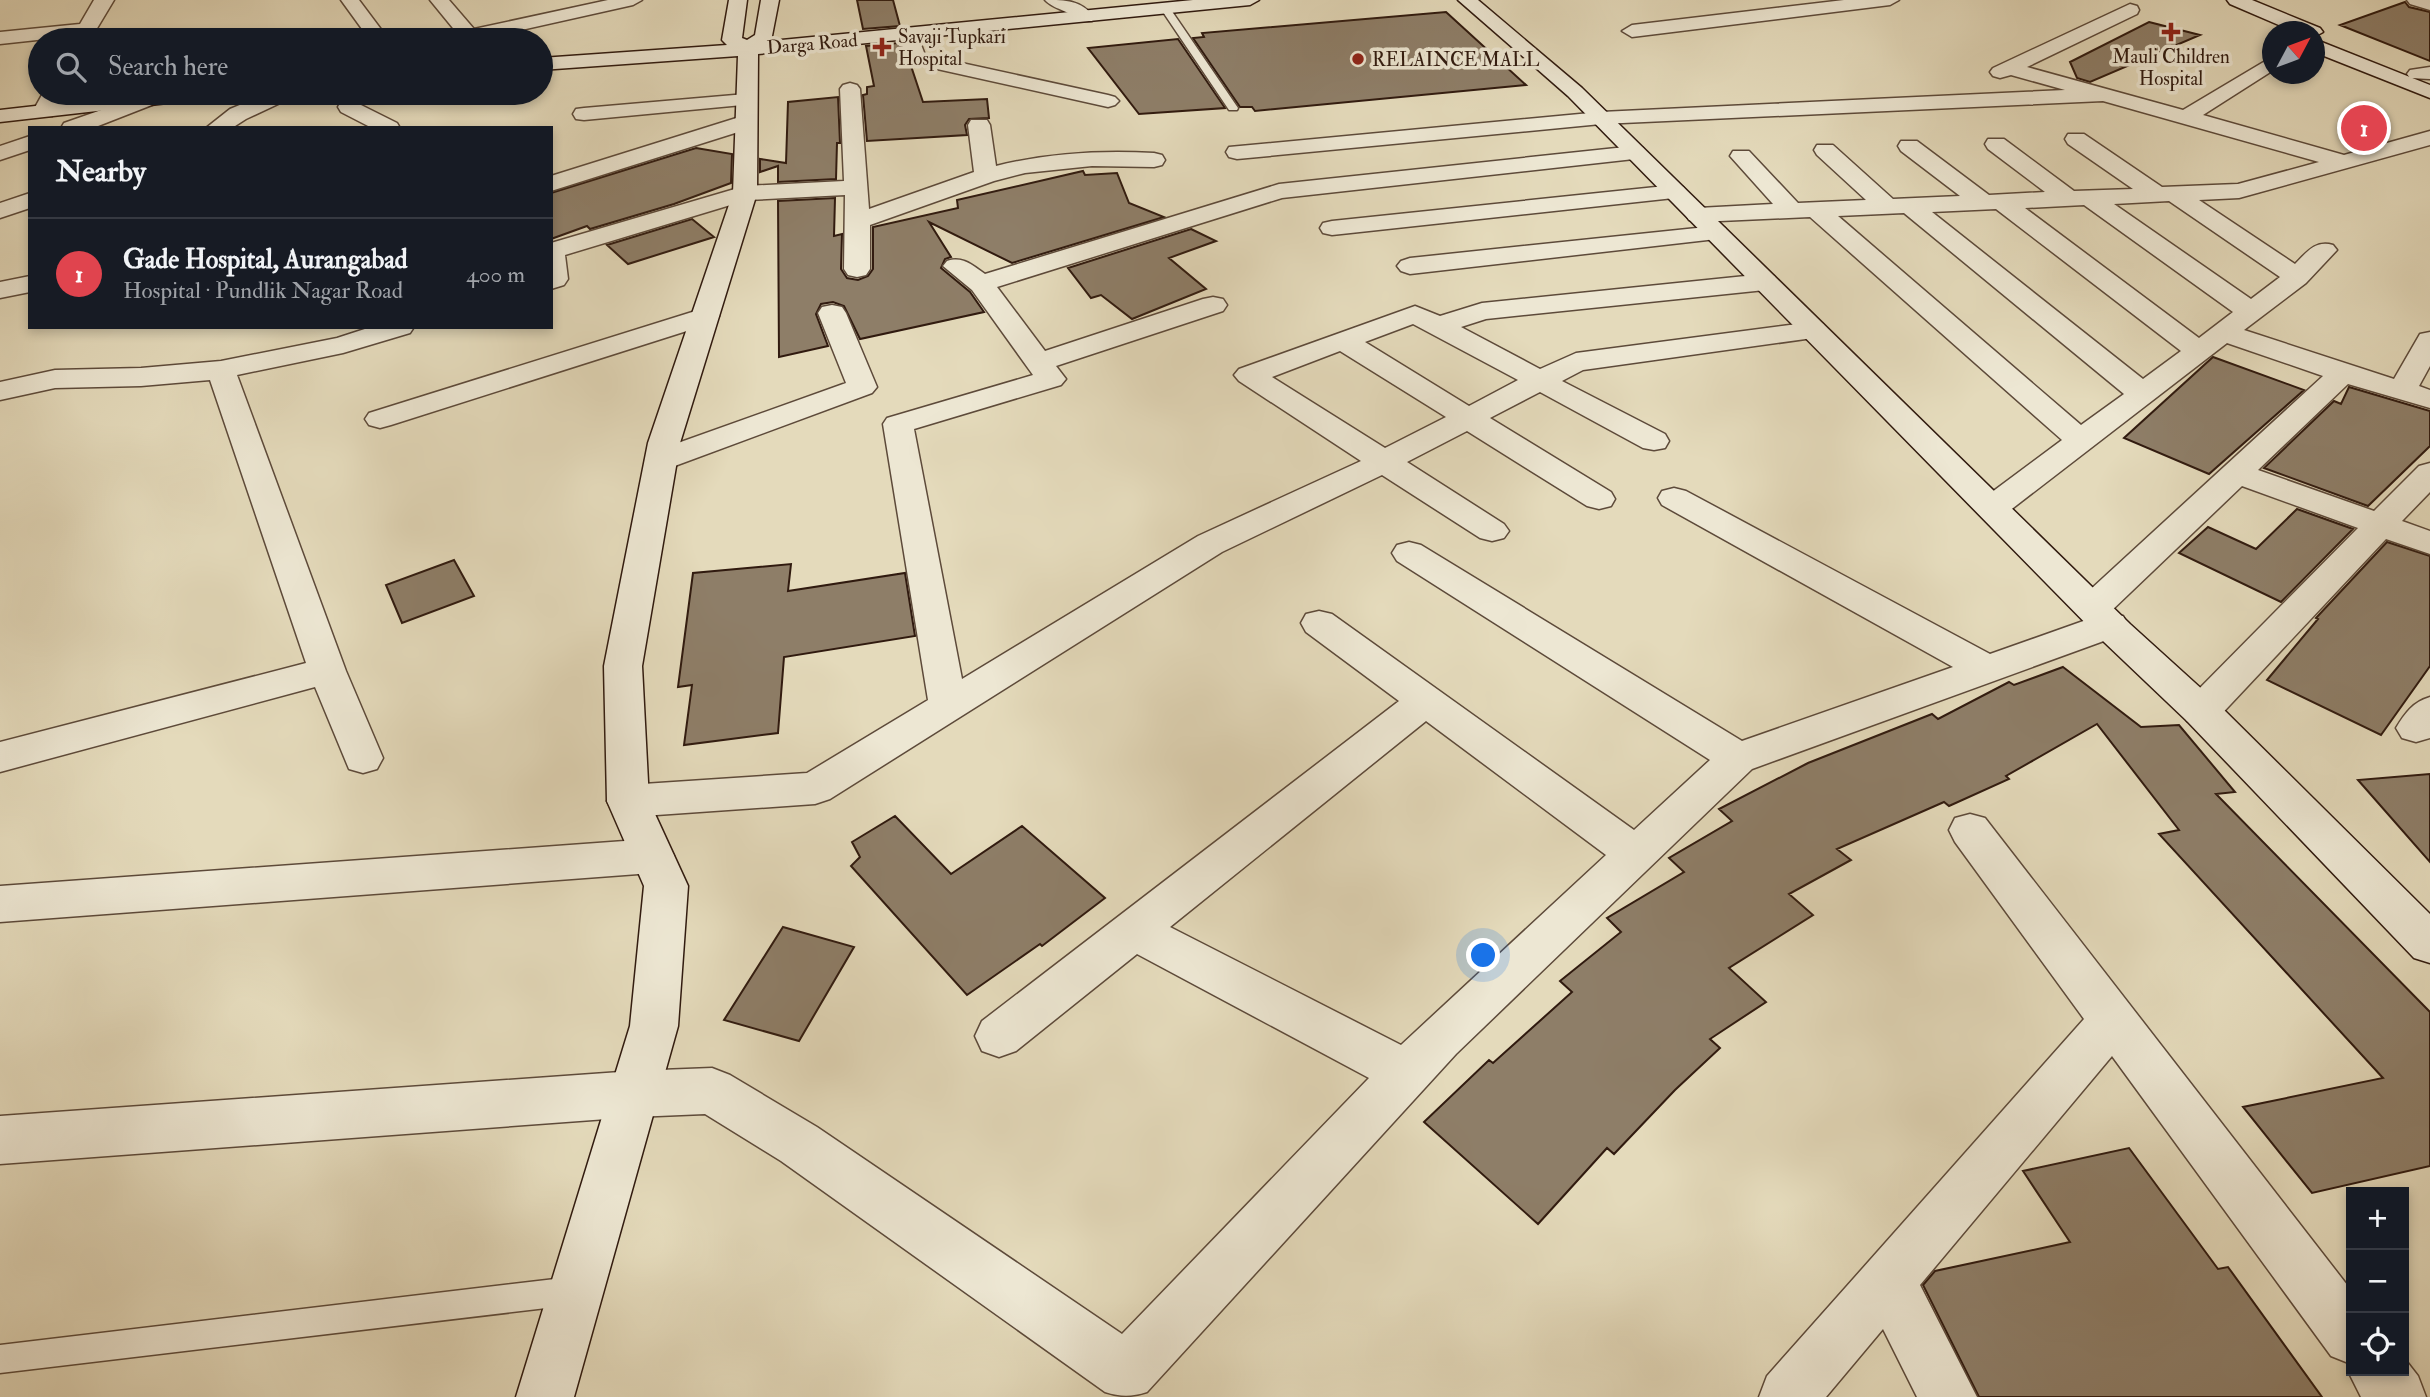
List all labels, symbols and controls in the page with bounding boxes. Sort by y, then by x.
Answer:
north arrow [2262,21,2325,84]
marker: Mauli Children Hospital [2161,22,2181,42]
place label: Savaji Tupkari Hospital [898,25,1006,72]
search box [28,28,553,105]
street label: Darga Road [766,28,859,60]
marker: Savaji Tupkari Hospital [872,37,892,57]
place label: Mauli Children Hospital [2112,45,2230,92]
icon: search [52,48,90,86]
place label: RELAINCE MALL [1372,48,1540,72]
text: Search here [108,51,228,83]
marker: RELAINCE MALL [1350,51,1366,67]
pin: 1 [2341,102,2387,154]
text: Nearby [56,153,146,190]
text: Gade Hospital, Aurangabad [123,244,408,276]
text: 1 [75,260,83,289]
text: 400 m [466,260,525,289]
text: Hospital · Pundlik Nagar Road [123,276,403,305]
your location [1466,938,1500,972]
map controls [2346,1187,2409,1376]
button: + [2346,1187,2409,1250]
button: − [2346,1250,2409,1313]
button: locate [2346,1313,2409,1376]

